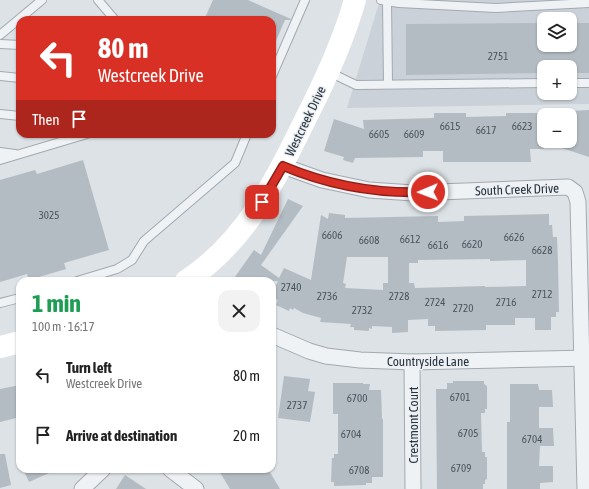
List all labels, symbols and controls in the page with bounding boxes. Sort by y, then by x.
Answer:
map controls [537,12,577,148]
button: layers [537,12,577,52]
icon: left [32,32,84,84]
text: 80 m [98,32,148,64]
house number: 2751 [488,50,508,62]
button: + [537,60,577,100]
text: Westcreek Drive [98,65,204,86]
street label: Westcreek Drive [282,84,329,159]
icon: arrive [68,108,90,130]
button: − [537,108,577,148]
text: Then [32,111,60,128]
house number: 6615 [440,120,460,132]
house number: 6623 [512,120,532,132]
house number: 6617 [476,124,496,136]
house number: 6605 [369,128,389,140]
house number: 6609 [404,128,424,140]
position arrow [407,171,449,213]
street label: South Creek Drive [475,181,559,198]
pin [245,185,279,219]
icon: arrive [251,191,273,213]
house number: 3025 [39,209,59,221]
house number: 6606 [322,229,342,241]
house number: 6626 [504,231,524,243]
house number: 6612 [400,233,420,245]
house number: 6608 [359,234,379,246]
house number: 6620 [462,238,482,250]
house number: 6616 [428,239,448,251]
house number: 6628 [532,244,552,256]
house number: 2740 [281,281,301,293]
house number: 2712 [532,288,552,300]
text: 1 min [32,290,81,317]
button: close [218,290,260,332]
house number: 2736 [317,290,337,302]
house number: 2728 [389,290,409,302]
house number: 2724 [425,296,445,308]
house number: 2716 [496,296,516,308]
house number: 2720 [453,302,473,314]
house number: 2732 [352,304,372,316]
text: 100 m · 16:17 [32,319,95,334]
street label: Countryside Lane [387,354,469,369]
text: Turn left [66,359,112,376]
icon: left [32,364,54,386]
text: 80 m [233,367,260,384]
text: Westcreek Drive [66,376,142,391]
street label: Crestmont Court [406,386,421,463]
house number: 6701 [450,391,470,403]
house number: 6700 [347,392,367,404]
house number: 2737 [287,399,307,411]
icon: arrive [32,424,54,446]
text: Arrive at destination [66,427,177,444]
text: 20 m [233,427,260,444]
house number: 6705 [458,427,478,439]
house number: 6704 [341,428,361,440]
house number: 6704 [522,433,542,445]
house number: 6709 [451,462,471,474]
house number: 6708 [349,464,369,476]

